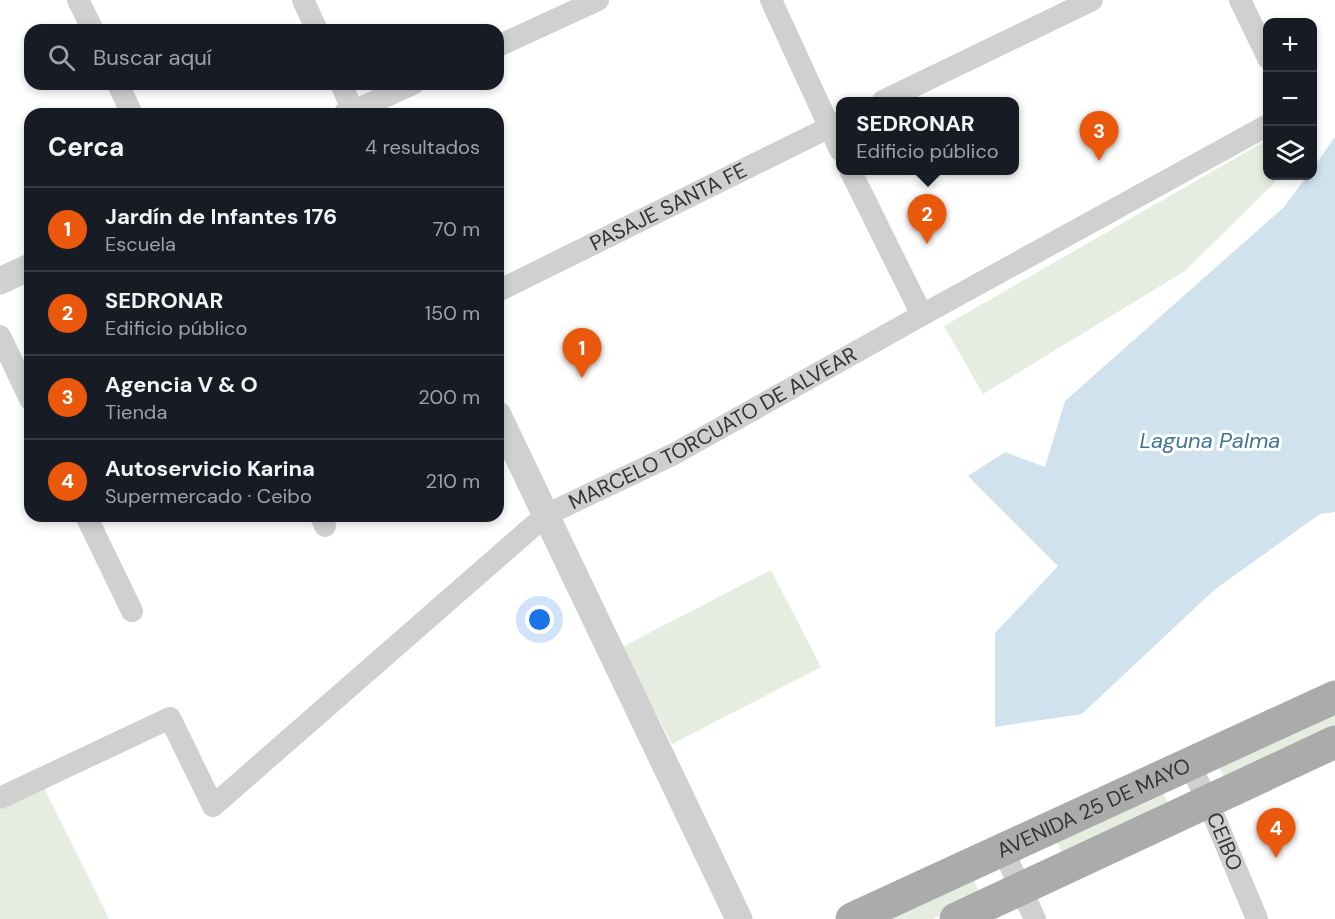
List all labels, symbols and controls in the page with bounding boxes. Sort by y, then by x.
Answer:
map controls [1263,18,1317,180]
button: + [1263,18,1317,72]
search box [24,24,504,90]
icon: search [45,41,78,74]
text: Buscar aquí [93,43,212,72]
button: − [1263,72,1317,126]
popup [836,97,1019,175]
text: SEDRONAR [856,109,975,138]
pin: 3 [1080,112,1118,161]
button: layers [1263,126,1317,180]
text: Cerca [48,130,124,164]
text: 4 resultados [365,134,480,160]
text: Edificio público [856,138,999,164]
street label: PASAJE SANTA FE [585,156,752,257]
pin: 2 [908,194,946,244]
text: Jardín de Infantes 176 [105,202,337,231]
text: 1 [64,216,71,242]
text: 70 m [433,216,480,242]
text: Escuela [105,231,176,257]
text: SEDRONAR [105,286,223,315]
text: 2 [62,300,73,326]
text: 150 m [425,300,480,326]
text: Edificio público [105,315,247,341]
pin: 1 [562,328,602,378]
street label: MARCELO TORCUATO DE ALVEAR [564,340,862,516]
text: Agencia V & O [105,370,258,399]
text: 3 [61,384,74,410]
text: 200 m [418,384,480,410]
text: Tienda [105,399,167,425]
water label: Laguna Palma [1139,426,1281,455]
text: Autoservicio Karina [105,454,315,483]
text: 4 [61,468,74,494]
text: 210 m [425,468,480,494]
text: Supermercado · Ceibo [105,483,312,509]
your location [525,605,554,634]
street label: AVENIDA 25 DE MAYO [992,751,1195,865]
street label: CEIBO [1200,808,1249,875]
pin: 4 [1256,808,1296,858]

